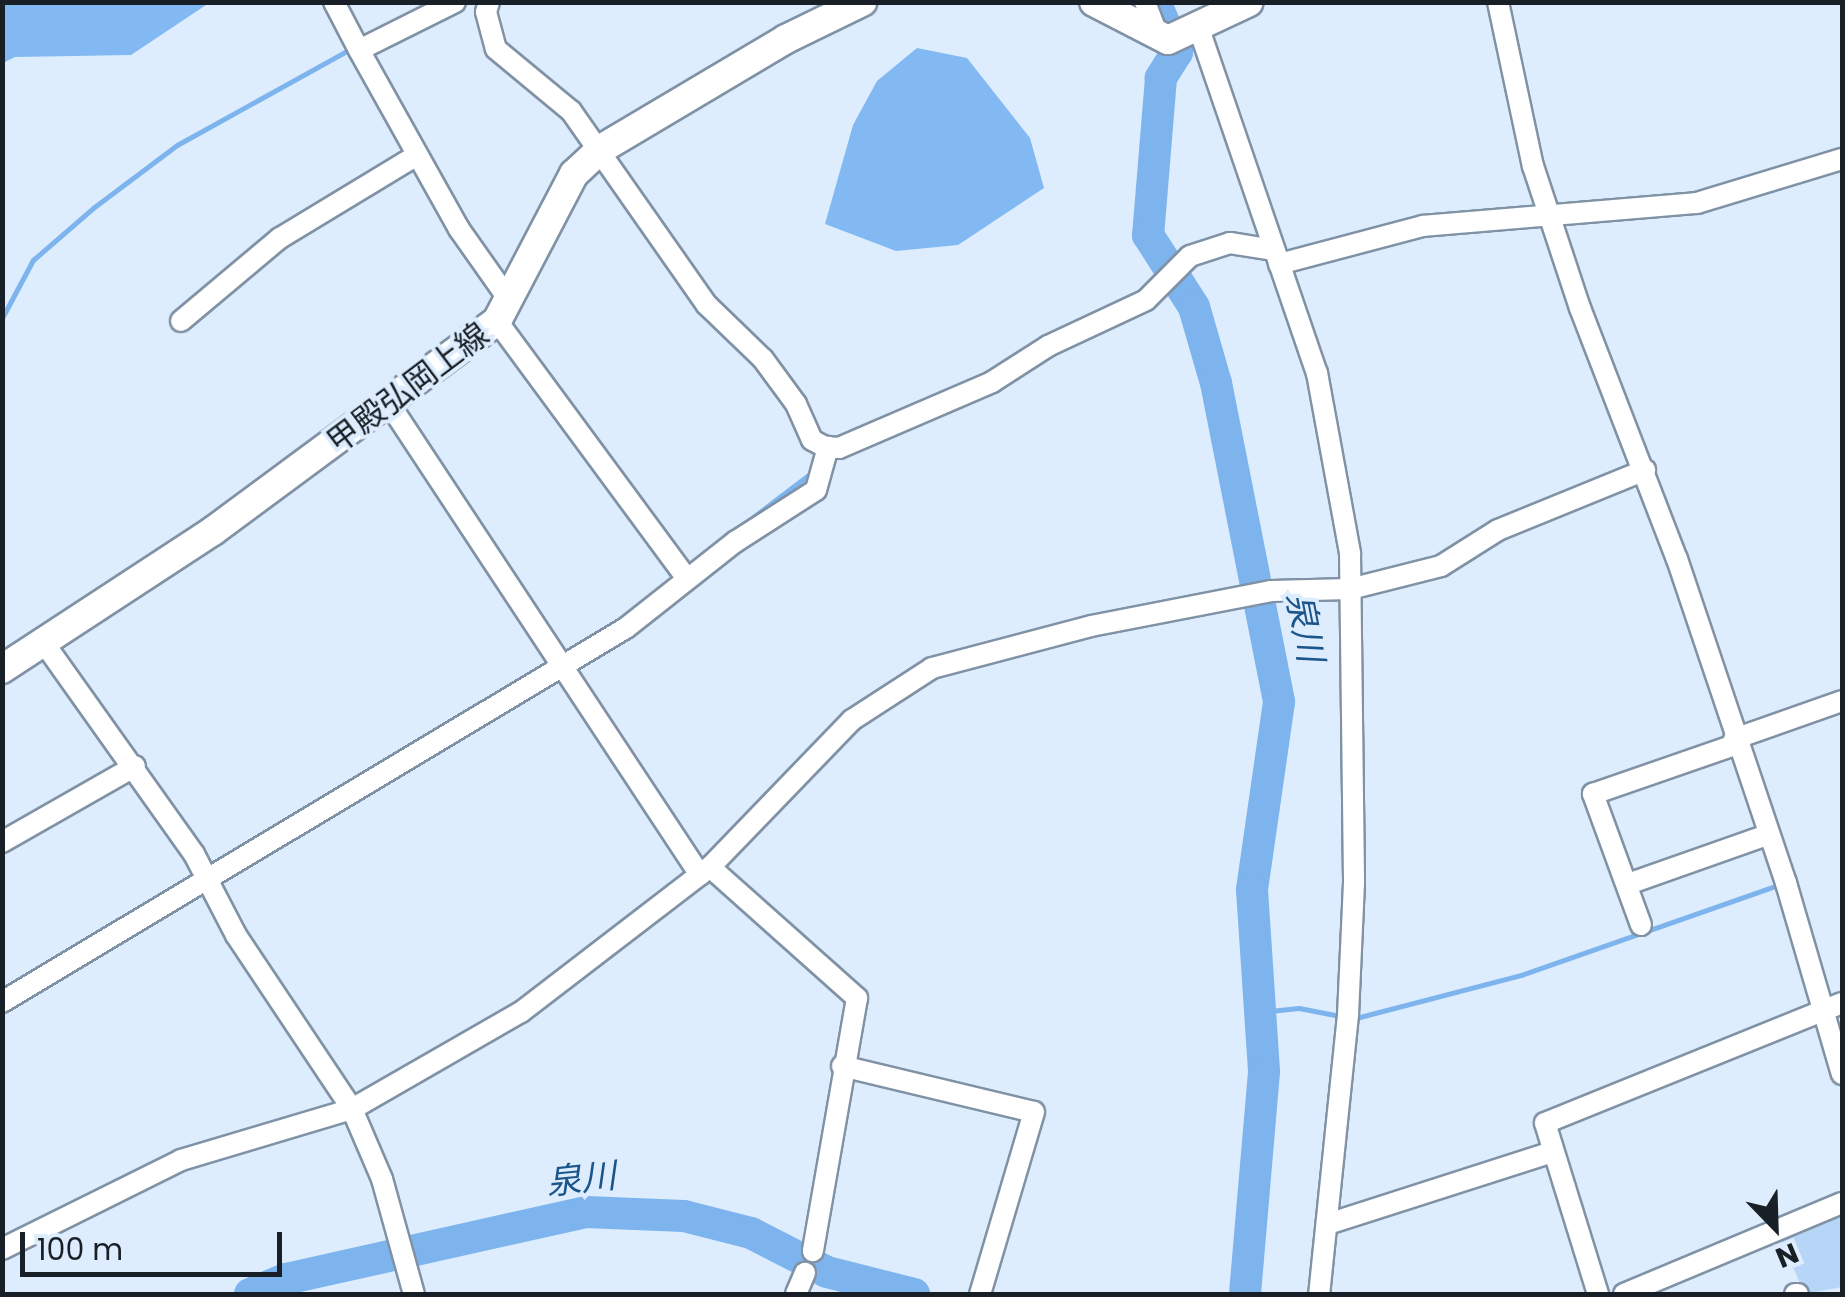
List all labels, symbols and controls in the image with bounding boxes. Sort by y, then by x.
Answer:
street label: 甲殿弘岡上線 [320,315,496,461]
water label: 泉川 [1278,589,1332,665]
water label: 泉川 [544,1154,618,1204]
north arrow [1725,1177,1825,1277]
scale bar [25,1212,288,1274]
text: 100 m [37,1228,123,1271]
text: N [1770,1233,1804,1277]

